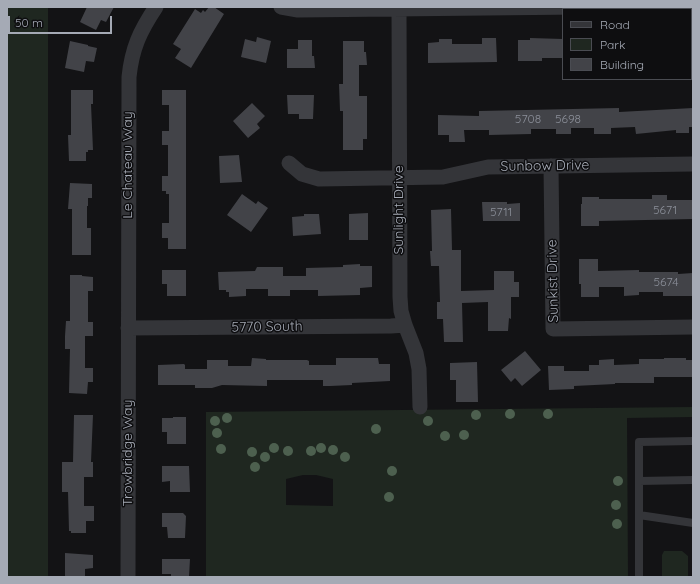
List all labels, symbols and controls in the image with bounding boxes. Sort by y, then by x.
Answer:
scale bar [10,8,114,34]
legend [562,8,692,80]
text: 50 m [15,15,43,30]
text: Road [600,17,630,32]
text: Park [600,37,625,52]
text: Building [600,57,644,72]
street label: Le Chateau Way [120,111,136,219]
house number: 5708 [515,112,541,126]
house number: 5698 [555,112,581,126]
street label: Sunbow Drive [500,157,590,175]
street label: Sunlight Drive [391,165,407,255]
house number: 5671 [653,203,677,217]
house number: 5711 [490,205,512,219]
street label: Sunkist Drive [544,239,562,323]
house number: 5674 [654,275,678,289]
street label: 5770 South [231,318,303,336]
street label: Trowbridge Way [120,399,136,507]

